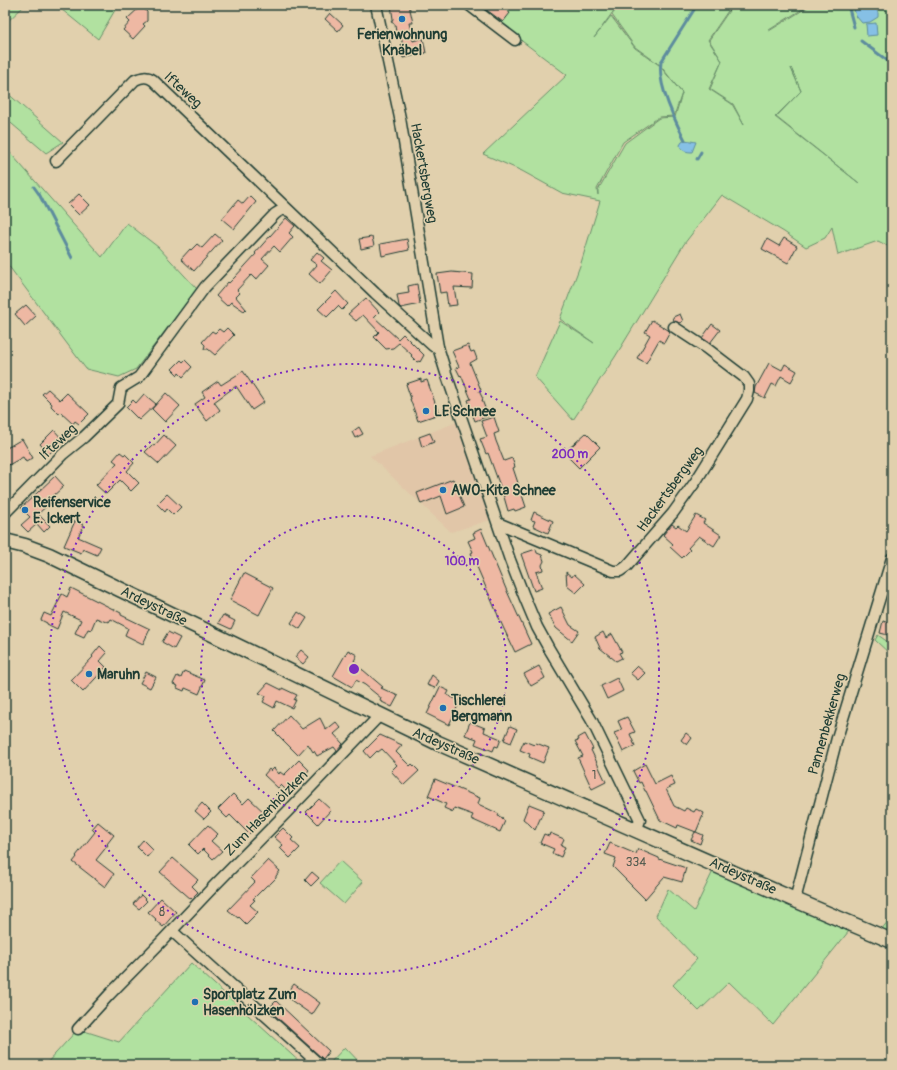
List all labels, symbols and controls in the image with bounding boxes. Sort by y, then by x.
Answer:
marker: Ferienwohnung Knäbel [397,14,407,24]
place label: Ferienwohnung Knäbel [357,26,447,59]
street label: Ifteweg [161,68,205,112]
street label: Hackertsbergweg [407,122,441,224]
place label: LE Schnee [434,403,497,420]
marker: LE Schnee [421,406,431,416]
street label: Ifteweg [36,420,80,464]
street label: Hackertsbergweg [633,443,707,535]
text: 200 m [552,447,589,462]
place label: AWO-Kita Schnee [451,482,557,499]
marker: AWO-Kita Schnee [438,485,448,495]
place label: Reifenservice E. Ickert [33,494,112,527]
marker: Reifenservice E. Ickert [20,505,30,515]
text: 100 m [445,554,480,569]
street label: Ardeystraße [118,583,190,629]
centre of rings [347,662,361,676]
place label: Maruhn [97,666,140,683]
marker: Maruhn [84,669,94,679]
street label: Pannenbekkerweg [804,671,850,777]
place label: Tischlerei Bergmann [450,692,512,725]
marker: Tischlerei Bergmann [438,703,448,713]
street label: Ardeystraße [410,724,482,768]
street label: Zum Hasenhölzken [221,766,311,860]
house number: 1 [592,768,596,783]
street label: Ardeystraße [707,854,779,898]
house number: 334 [626,855,646,870]
house number: 8 [159,905,165,920]
place label: Sportplatz Zum Hasenhölzken [203,986,297,1019]
marker: Sportplatz Zum Hasenhölzken [190,997,200,1007]

